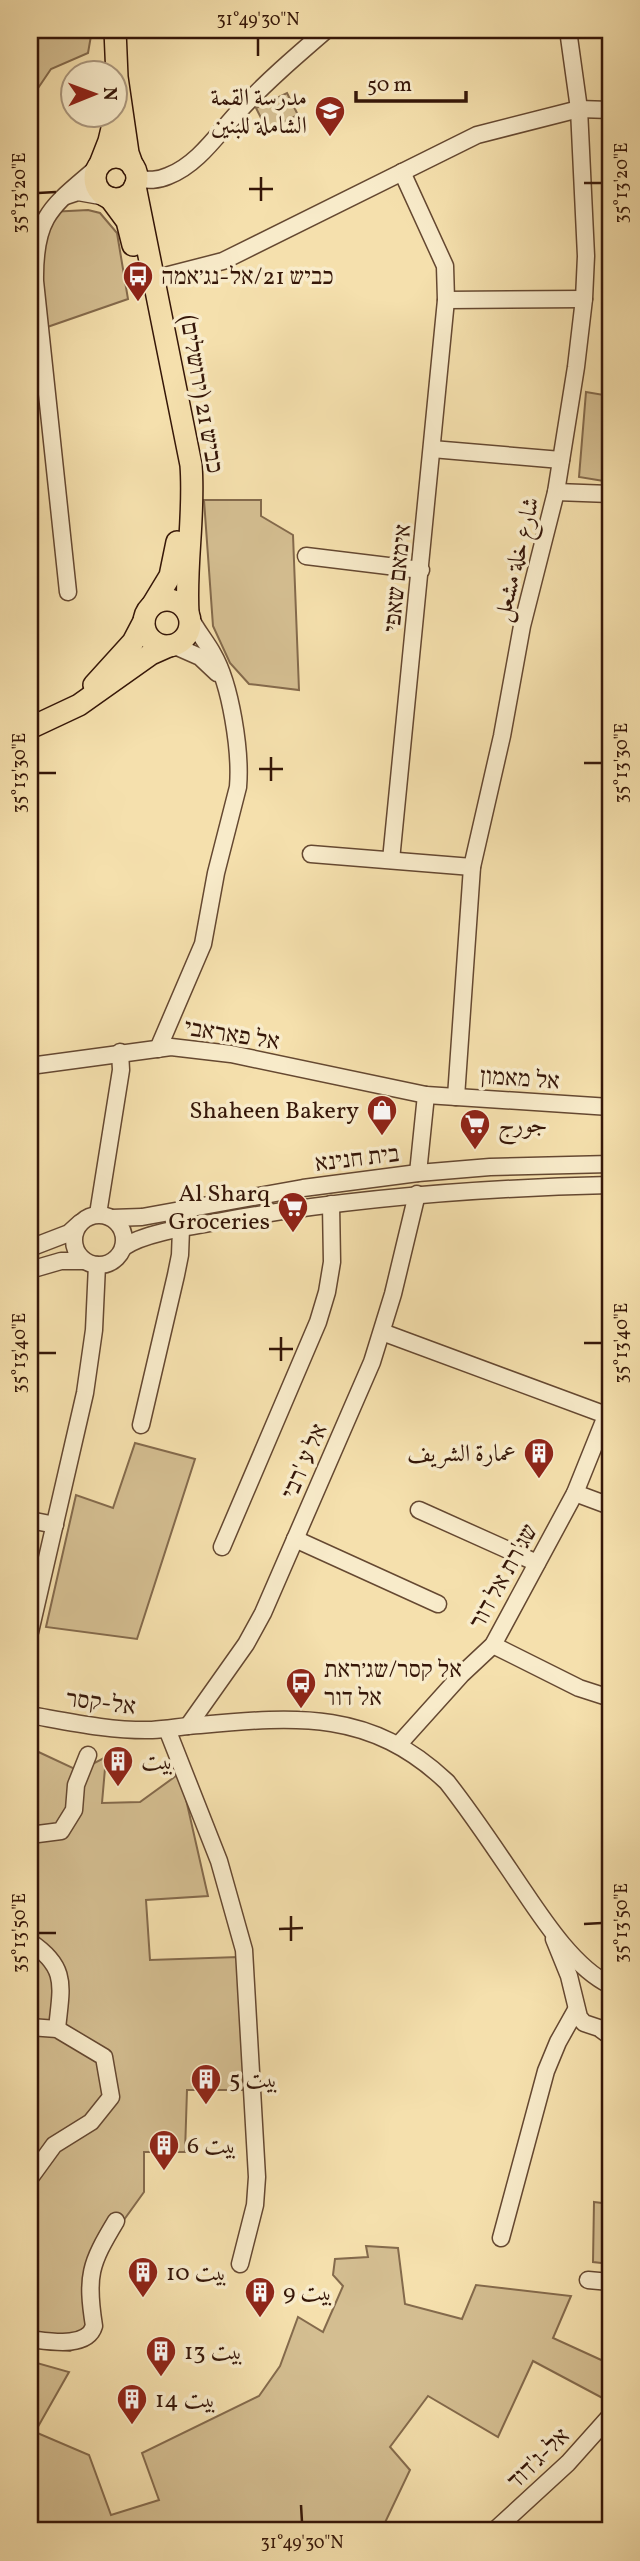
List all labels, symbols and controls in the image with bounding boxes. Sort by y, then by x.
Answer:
text: 31°49'30"N [216,8,300,33]
north arrow [60,60,130,130]
scale bar [356,60,467,104]
text: 50 m [367,71,412,100]
place label: مدرسة القمة الشاملة للبنين [211,82,307,144]
text: N [96,87,122,101]
school or university icon: مدرسة القمة الشاملة للبنين [313,94,347,138]
text: 35°13'20"E [610,142,635,224]
text: 35°13'20"E [8,152,33,234]
bus stop icon: כביש 21/אל-נג׳אמה [121,259,155,303]
place label: כביש 21/אל-נג׳אמה [161,261,334,295]
street label: כביש 21 (ירושלים) [169,313,231,476]
street label: شارع خلة مشعل [486,494,551,626]
street label: אימאם שאפי [376,522,422,634]
text: 35°13'30"E [610,722,635,803]
text: 35°13'30"E [8,732,33,813]
street label: אל פאראבי [181,1012,282,1060]
street label: אל מאמון [479,1060,561,1100]
shop icon: Shaheen Bakery [365,1093,399,1137]
place label: Shaheen Bakery [189,1095,359,1129]
supermarket icon: جورج [458,1107,492,1151]
place label: جورج [498,1109,547,1145]
street label: בית חנינא [313,1138,401,1182]
place label: Al Sharq Groceries [169,1178,270,1240]
supermarket icon: Al Sharq Groceries [276,1190,310,1234]
text: 35°13'40"E [610,1302,635,1383]
text: 35°13'40"E [8,1312,33,1393]
street label: אל ע 'רבי [274,1418,338,1505]
building icon: عمارة الشريف [522,1436,556,1480]
place label: عمارة الشريف [407,1438,516,1472]
street label: שג'רת אל דור [462,1518,548,1636]
place label: אל קסר/שג׳ראת אל דור [324,1654,462,1716]
bus stop icon: אל קסר/שג׳ראת אל דור [284,1666,318,1710]
street label: אל-קסר [64,1683,138,1725]
building icon: بيت [101,1744,135,1788]
place label: بيت [141,1746,174,1780]
text: 35°13'50"E [610,1883,635,1963]
text: 35°13'50"E [8,1893,33,1973]
building icon: بيت 5 [189,2062,223,2106]
place label: بيت 5 [229,2064,278,2098]
building icon: بيت 6 [147,2128,181,2172]
place label: بيت 6 [187,2130,237,2164]
building icon: بيت 10 [126,2255,160,2299]
place label: بيت 10 [166,2257,227,2291]
building icon: بيت 9 [243,2275,277,2319]
place label: بيت 9 [283,2277,333,2311]
building icon: بيت 13 [144,2334,178,2378]
place label: بيت 13 [184,2336,243,2370]
building icon: بيت 14 [115,2382,149,2426]
place label: بيت 14 [155,2384,216,2418]
street label: אל-ג'דוד [500,2421,578,2498]
text: 31°49'30"N [260,2531,344,2556]

